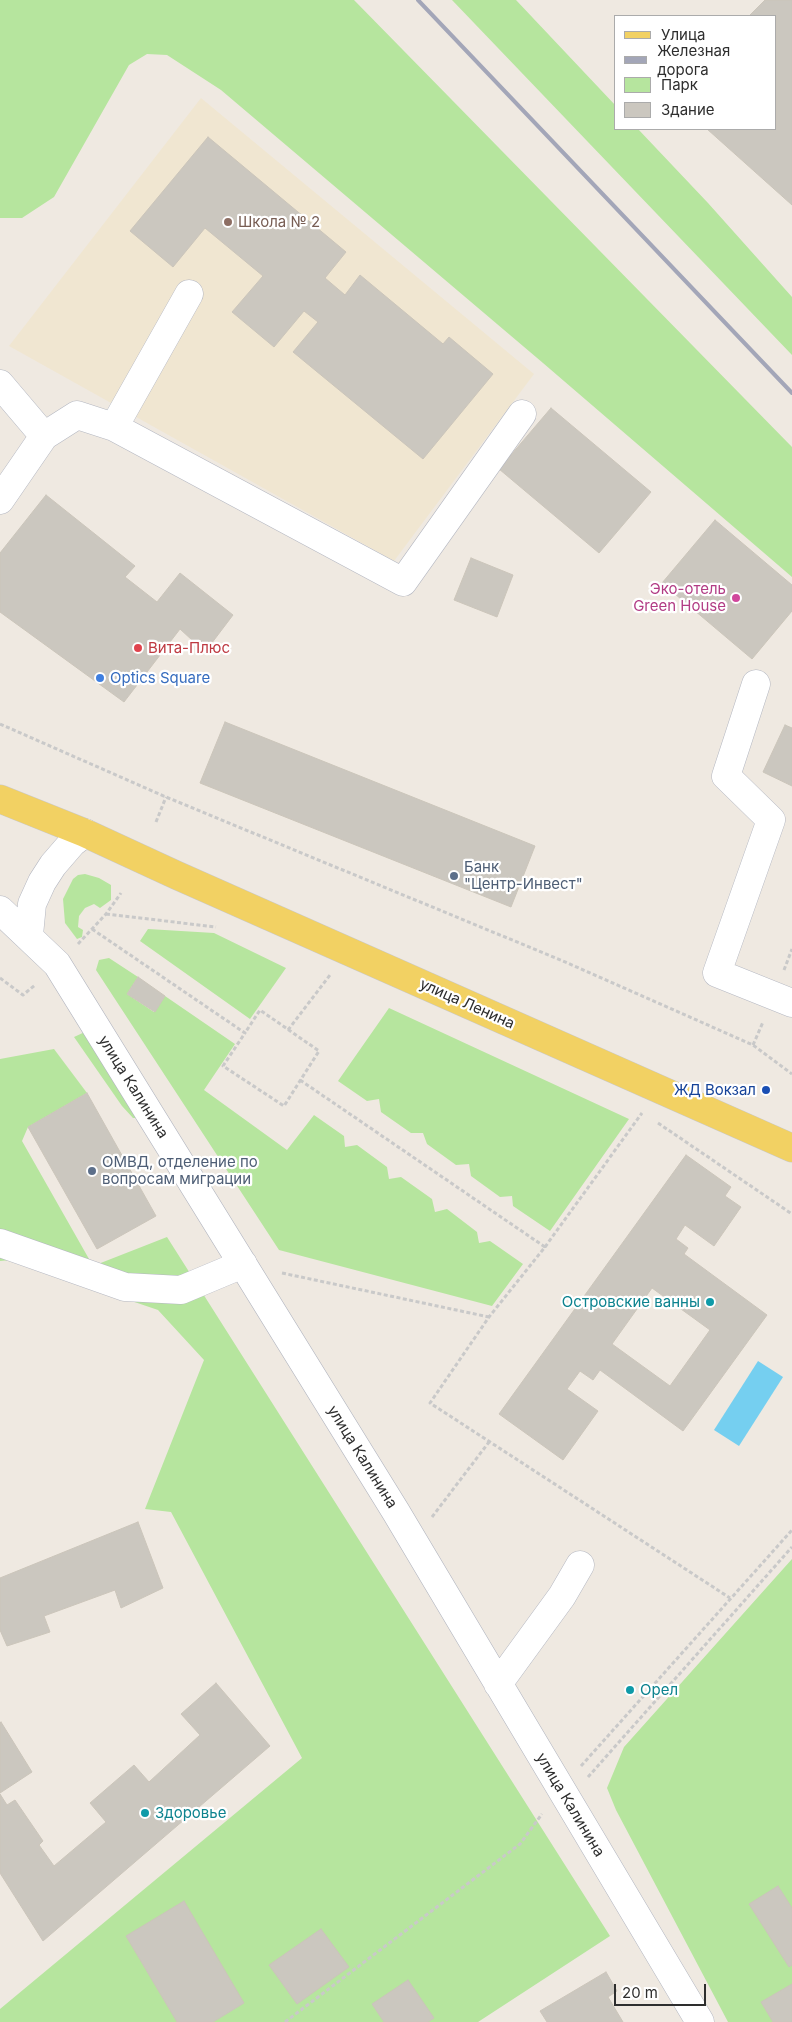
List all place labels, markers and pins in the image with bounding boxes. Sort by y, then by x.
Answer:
place label: Школа № 2 [238,213,320,231]
marker: Школа № 2 [222,216,234,228]
place label: Эко-отель Green House [633,580,726,615]
marker: Эко-отель Green House [730,592,742,604]
place label: Вита-Плюс [148,639,230,657]
marker: Вита-Плюс [132,642,144,654]
place label: Optics Square [110,669,210,687]
marker: Optics Square [94,672,106,684]
place label: Банк "Центр-Инвест" [464,858,583,893]
marker: Банк "Центр-Инвест" [448,870,460,882]
place label: ЖД Вокзал [674,1081,756,1099]
marker: ЖД Вокзал [760,1084,772,1096]
place label: ОМВД, отделение по вопросам миграции [102,1153,258,1188]
marker: ОМВД, отделение по вопросам миграции [86,1165,98,1177]
place label: Островские ванны [562,1293,700,1311]
marker: Островские ванны [704,1296,716,1308]
place label: Орел [640,1681,678,1699]
marker: Орел [624,1684,636,1696]
place label: Здоровье [155,1804,226,1822]
marker: Здоровье [139,1807,151,1819]

